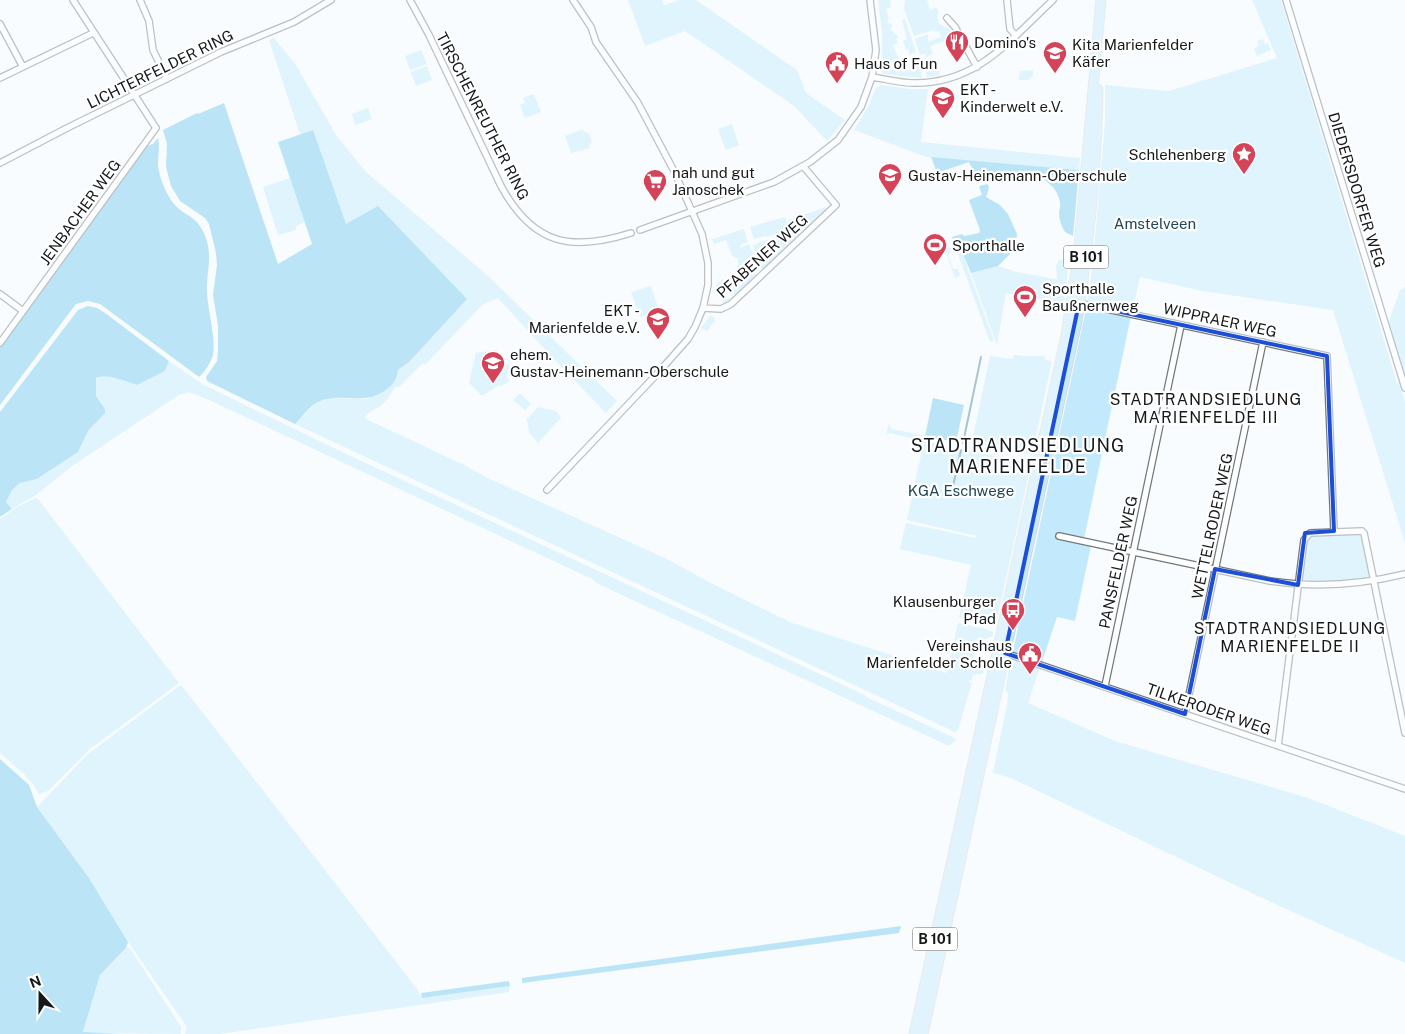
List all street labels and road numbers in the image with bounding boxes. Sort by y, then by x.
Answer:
street label: LICHTERFELDER RING [84,26,236,112]
street label: TIRSCHENREUTHER RING [433,29,533,203]
street label: DIEDERSDORFER WEG [1325,110,1389,270]
street label: JENBACHER WEG [36,156,124,268]
street label: PFABENER WEG [713,211,811,301]
road number: B 101 [1064,246,1108,268]
street label: WIPPRAER WEG [1162,300,1278,340]
street label: WETTELRODER WEG [1188,451,1236,601]
street label: PANSFELDER WEG [1096,494,1140,630]
street label: TILKERODER WEG [1145,680,1273,738]
road number: B 101 [912,928,958,951]

